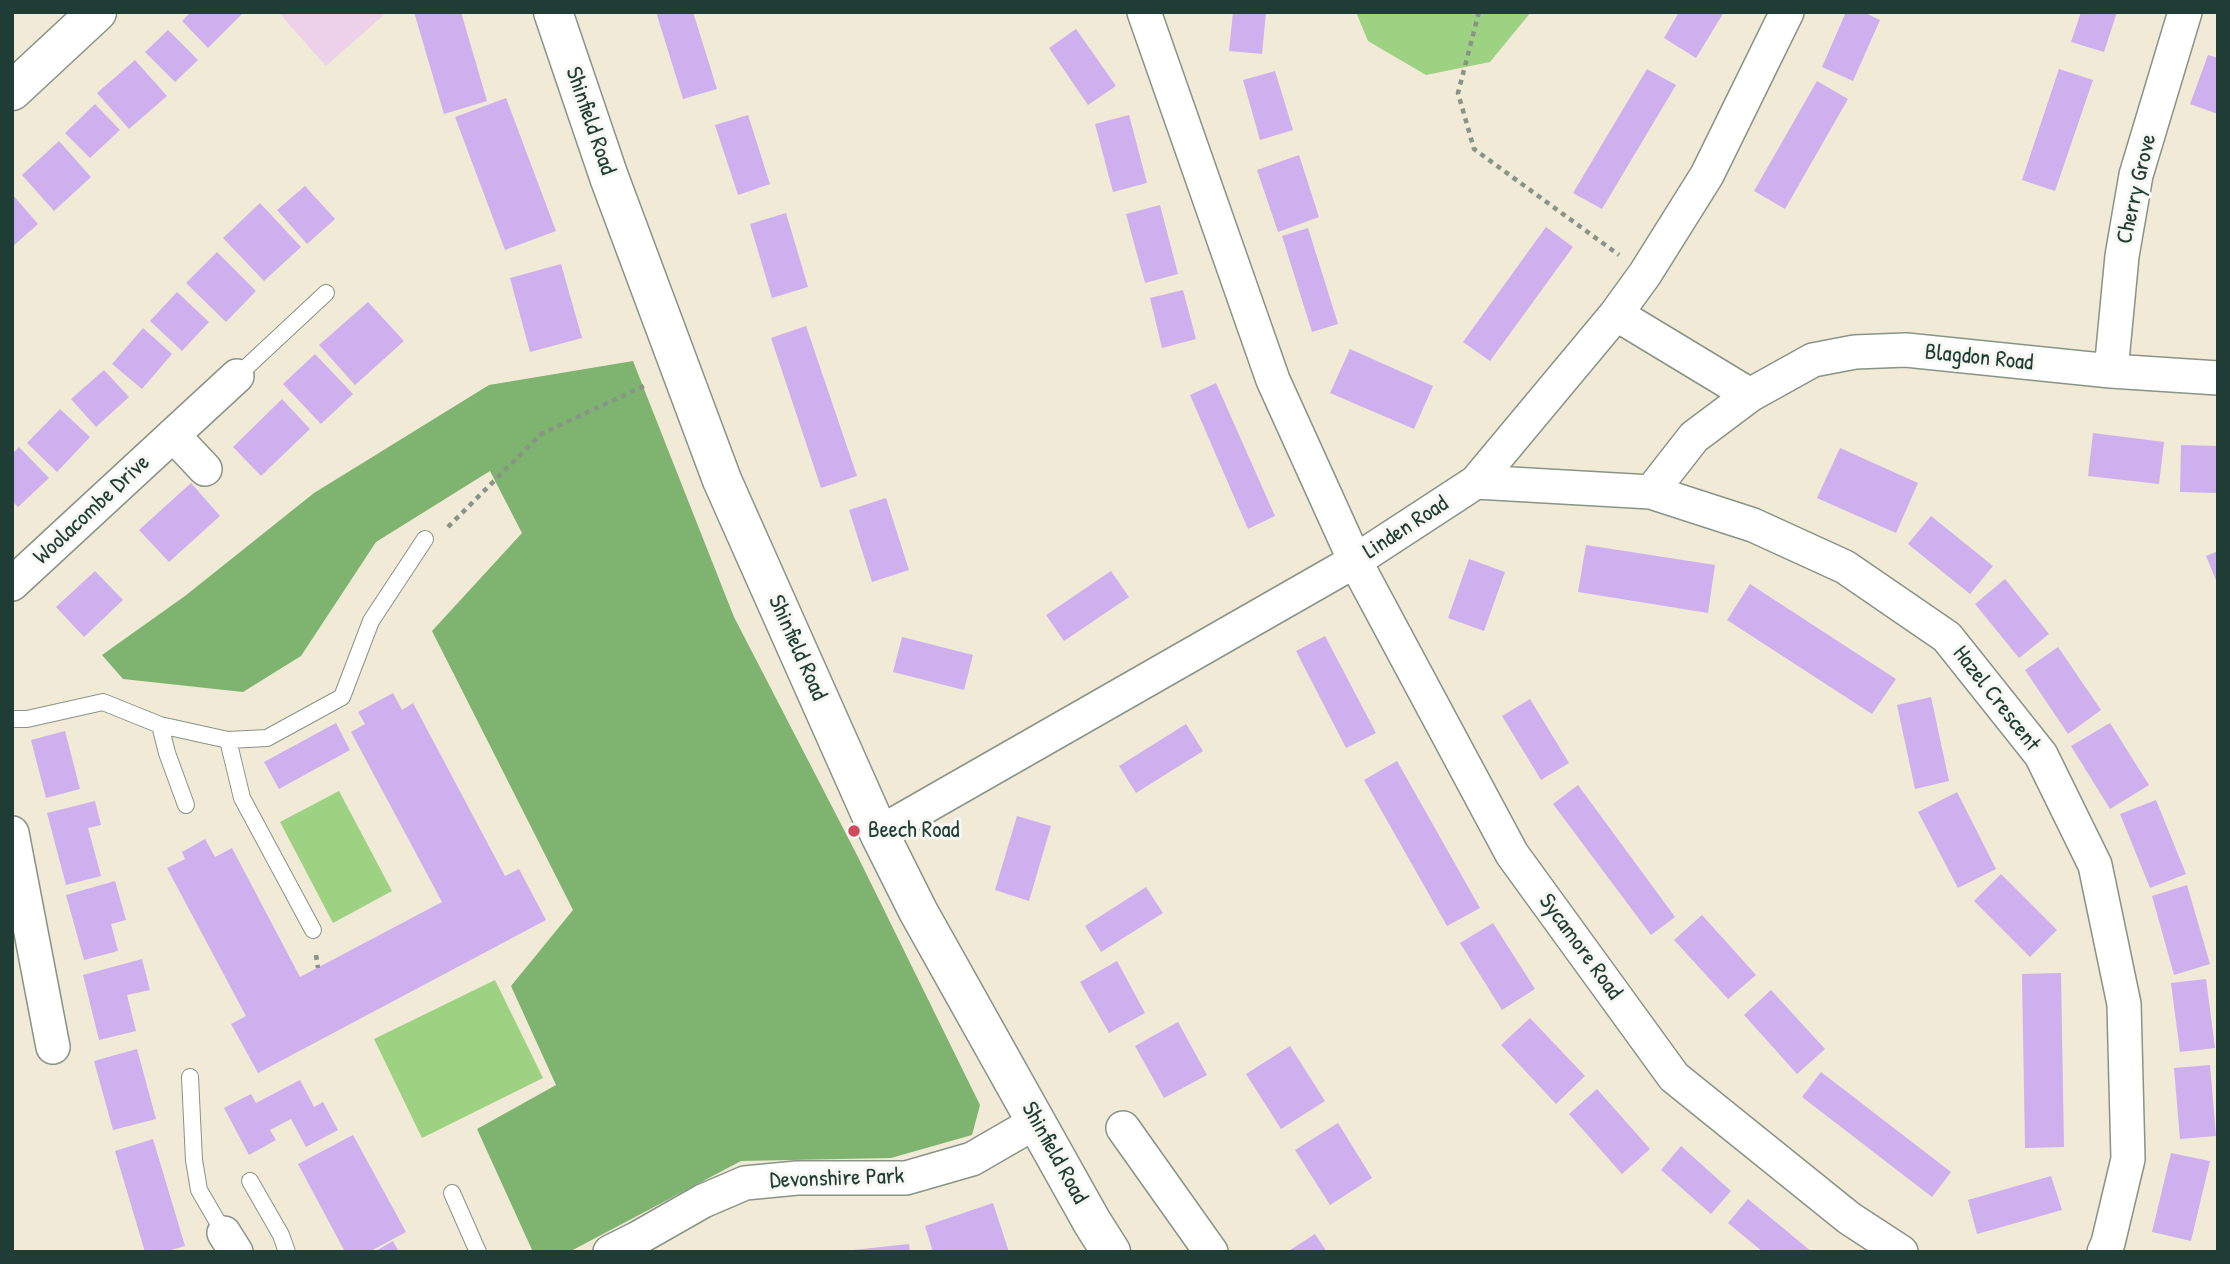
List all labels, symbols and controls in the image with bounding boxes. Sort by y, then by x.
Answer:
street label: Shinfield Road [559,63,621,179]
street label: Cherry Grove [2111,131,2163,247]
street label: Blagdon Road [1924,339,2034,377]
street label: Woolacombe Drive [28,449,156,571]
street label: Linden Road [1358,490,1454,566]
street label: Shinfield Road [762,591,832,705]
street label: Hazel Crescent [1946,641,2046,757]
place label: Beech Road [868,817,960,845]
marker: Beech Road [846,823,862,839]
street label: Sycamore Road [1532,889,1628,1005]
street label: Shinfield Road [1015,1097,1093,1209]
street label: Devonshire Park [769,1163,905,1195]

